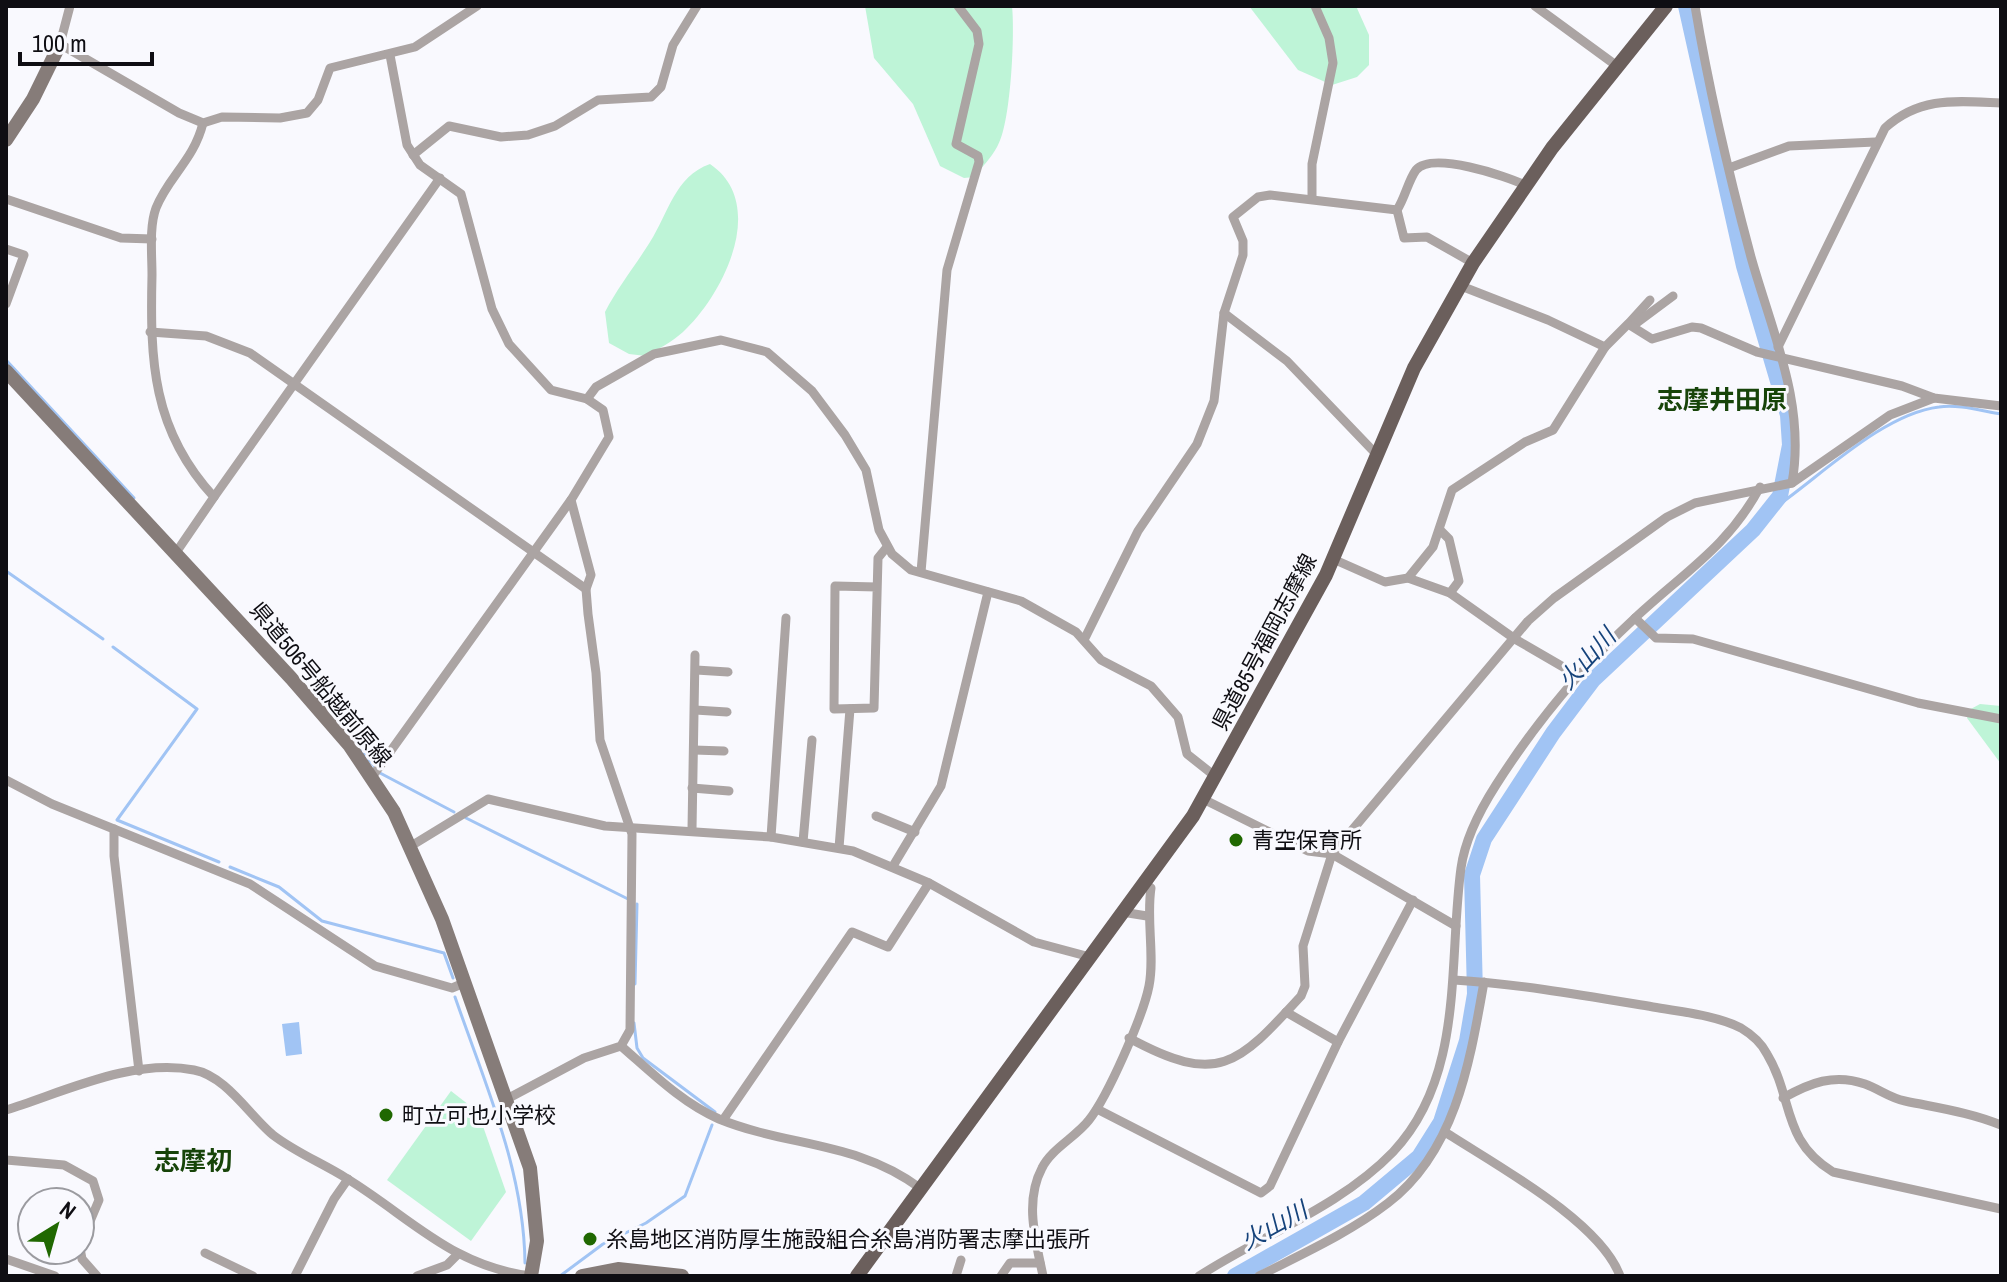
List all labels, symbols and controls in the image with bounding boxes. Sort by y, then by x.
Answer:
scale bar [20,16,152,66]
text: 100 m [32,27,87,59]
district label: 志摩井田原 [1657,382,1787,417]
street label: 県道85号福岡志摩線 [1205,548,1323,736]
street label: 県道506号船越前原線 [243,595,399,773]
water label: 火山川 [1550,619,1624,696]
place label: 青空保育所 [1252,825,1362,855]
marker: 青空保育所 [1227,831,1245,849]
place label: 町立可也小学校 [402,1100,556,1130]
marker: 町立可也小学校 [377,1106,395,1124]
district label: 志摩初 [154,1143,232,1178]
north arrow [16,1186,96,1266]
water label: 火山川 [1234,1192,1315,1257]
text: N [54,1194,82,1226]
place label: 糸島地区消防厚生施設組合糸島消防署志摩出張所 [606,1224,1090,1254]
marker: 糸島地区消防厚生施設組合糸島消防署志摩出張所 [581,1230,599,1248]

